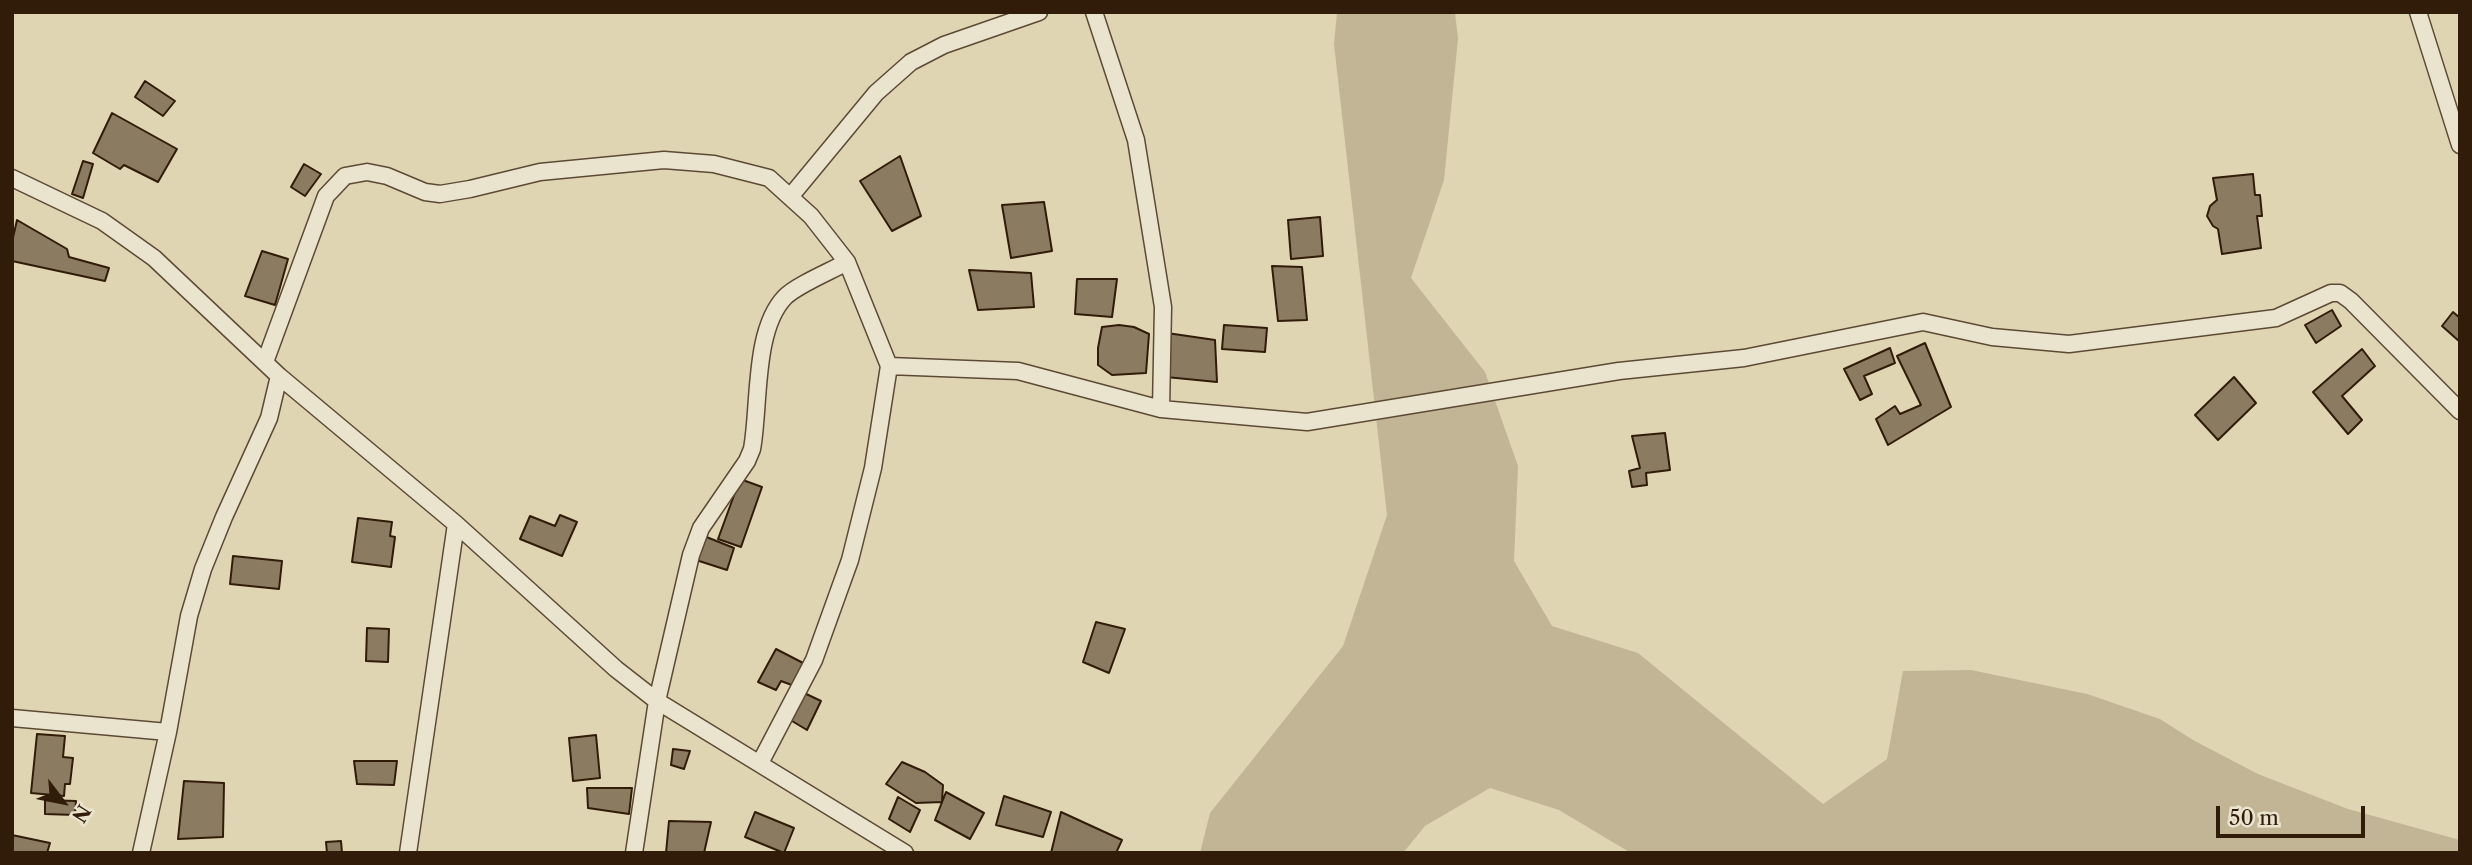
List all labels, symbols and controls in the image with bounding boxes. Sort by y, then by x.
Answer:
north arrow [28,767,98,837]
scale bar [2220,792,2369,836]
text: N [67,800,95,826]
text: 50 m [2229,805,2279,830]

